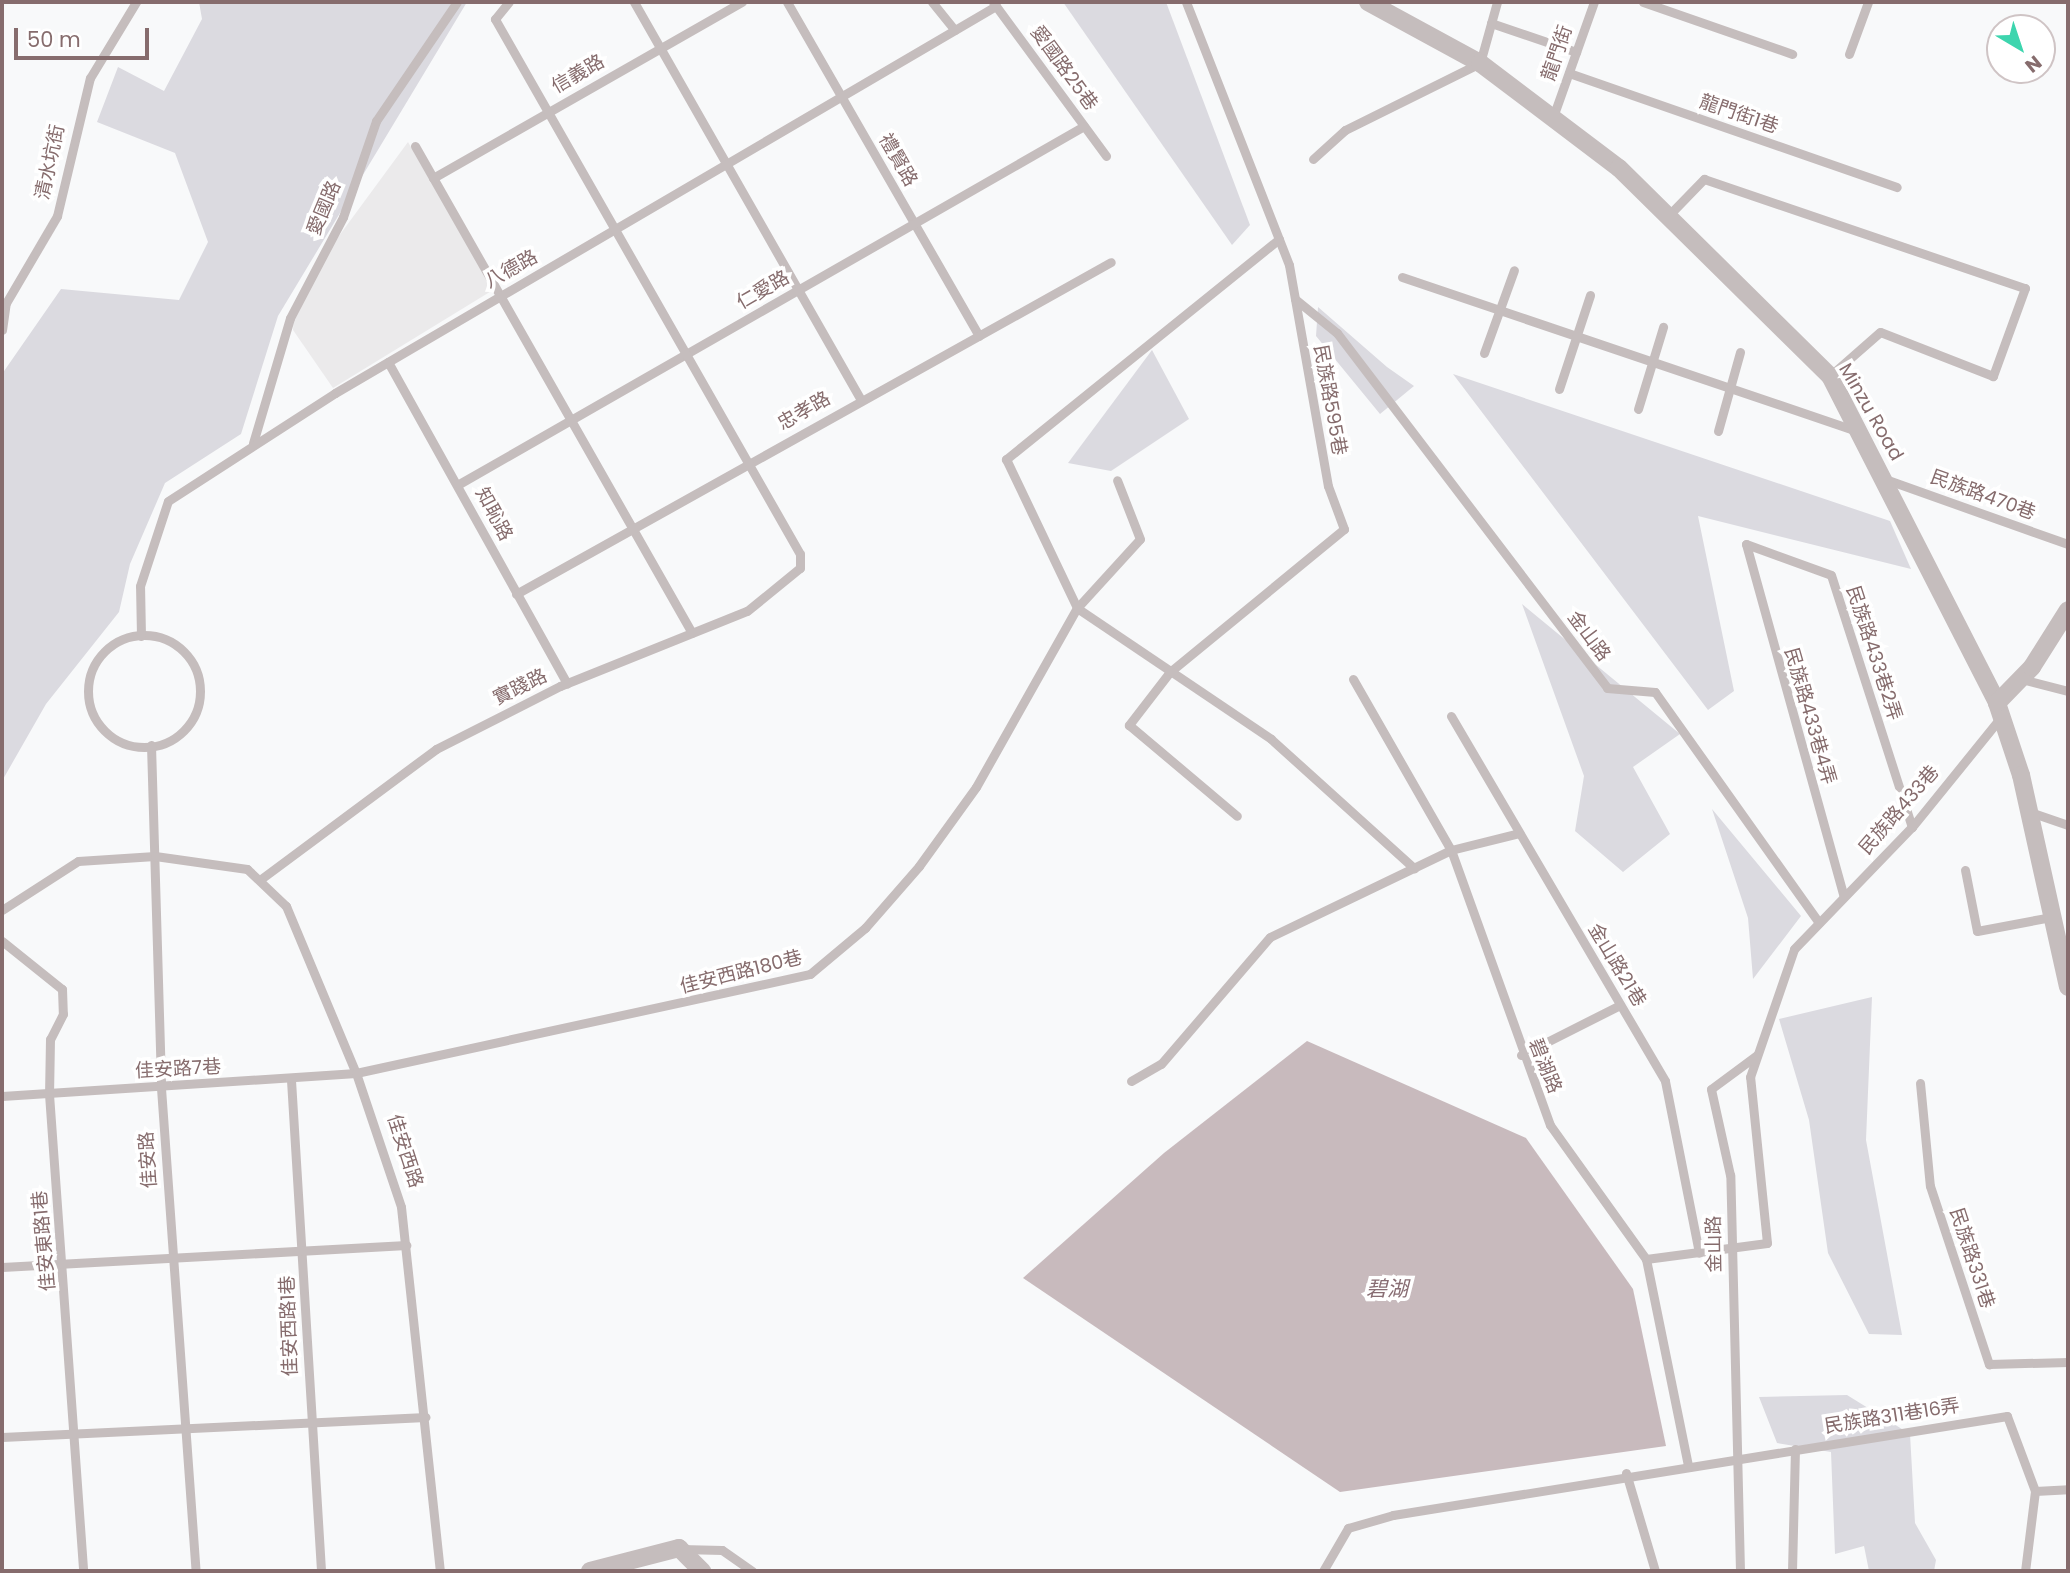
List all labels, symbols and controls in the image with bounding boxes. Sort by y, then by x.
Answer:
scale bar [18,14,152,58]
north arrow [1986,14,2056,84]
street label: 愛國路25巷 [1026,21,1102,115]
street label: 龍門街 [1537,22,1577,84]
text: 50 m [27,25,81,54]
text: N [2019,49,2047,79]
street label: 信義路 [548,50,608,98]
street label: 龍門街1巷 [1696,90,1782,138]
street label: 清水坑街 [31,122,69,202]
street label: 禮賢路 [874,130,922,190]
street label: 愛國路 [302,177,346,239]
street label: 八德路 [481,245,541,293]
street label: 仁愛路 [733,266,793,314]
street label: 民族路595巷 [1309,343,1351,457]
street label: Minzu Road [1834,359,1908,465]
street label: 忠孝路 [774,387,834,435]
street label: 民族路470巷 [1927,465,2039,525]
street label: 知恥路 [471,483,517,545]
street label: 民族路433巷2弄 [1841,583,1907,723]
street label: 金山路 [1563,606,1615,666]
street label: 民族路433巷4弄 [1780,645,1840,787]
street label: 實踐路 [489,664,551,710]
street label: 民族路433巷 [1854,761,1944,859]
street label: 金山路21巷 [1583,919,1651,1011]
street label: 佳安西路180巷 [678,946,804,998]
street label: 碧湖路 [1524,1035,1566,1097]
street label: 佳安路7巷 [134,1055,222,1083]
street label: 佳安西路 [382,1111,428,1191]
street label: 佳安路 [135,1131,161,1189]
street label: 佳安東路1巷 [28,1190,60,1292]
street label: 民族路331巷 [1945,1205,1999,1311]
street label: 金山路 [1702,1215,1726,1273]
street label: 佳安西路1巷 [276,1275,302,1377]
water label: 碧湖 [1366,1276,1408,1302]
street label: 民族路311巷16弄 [1823,1394,1961,1438]

